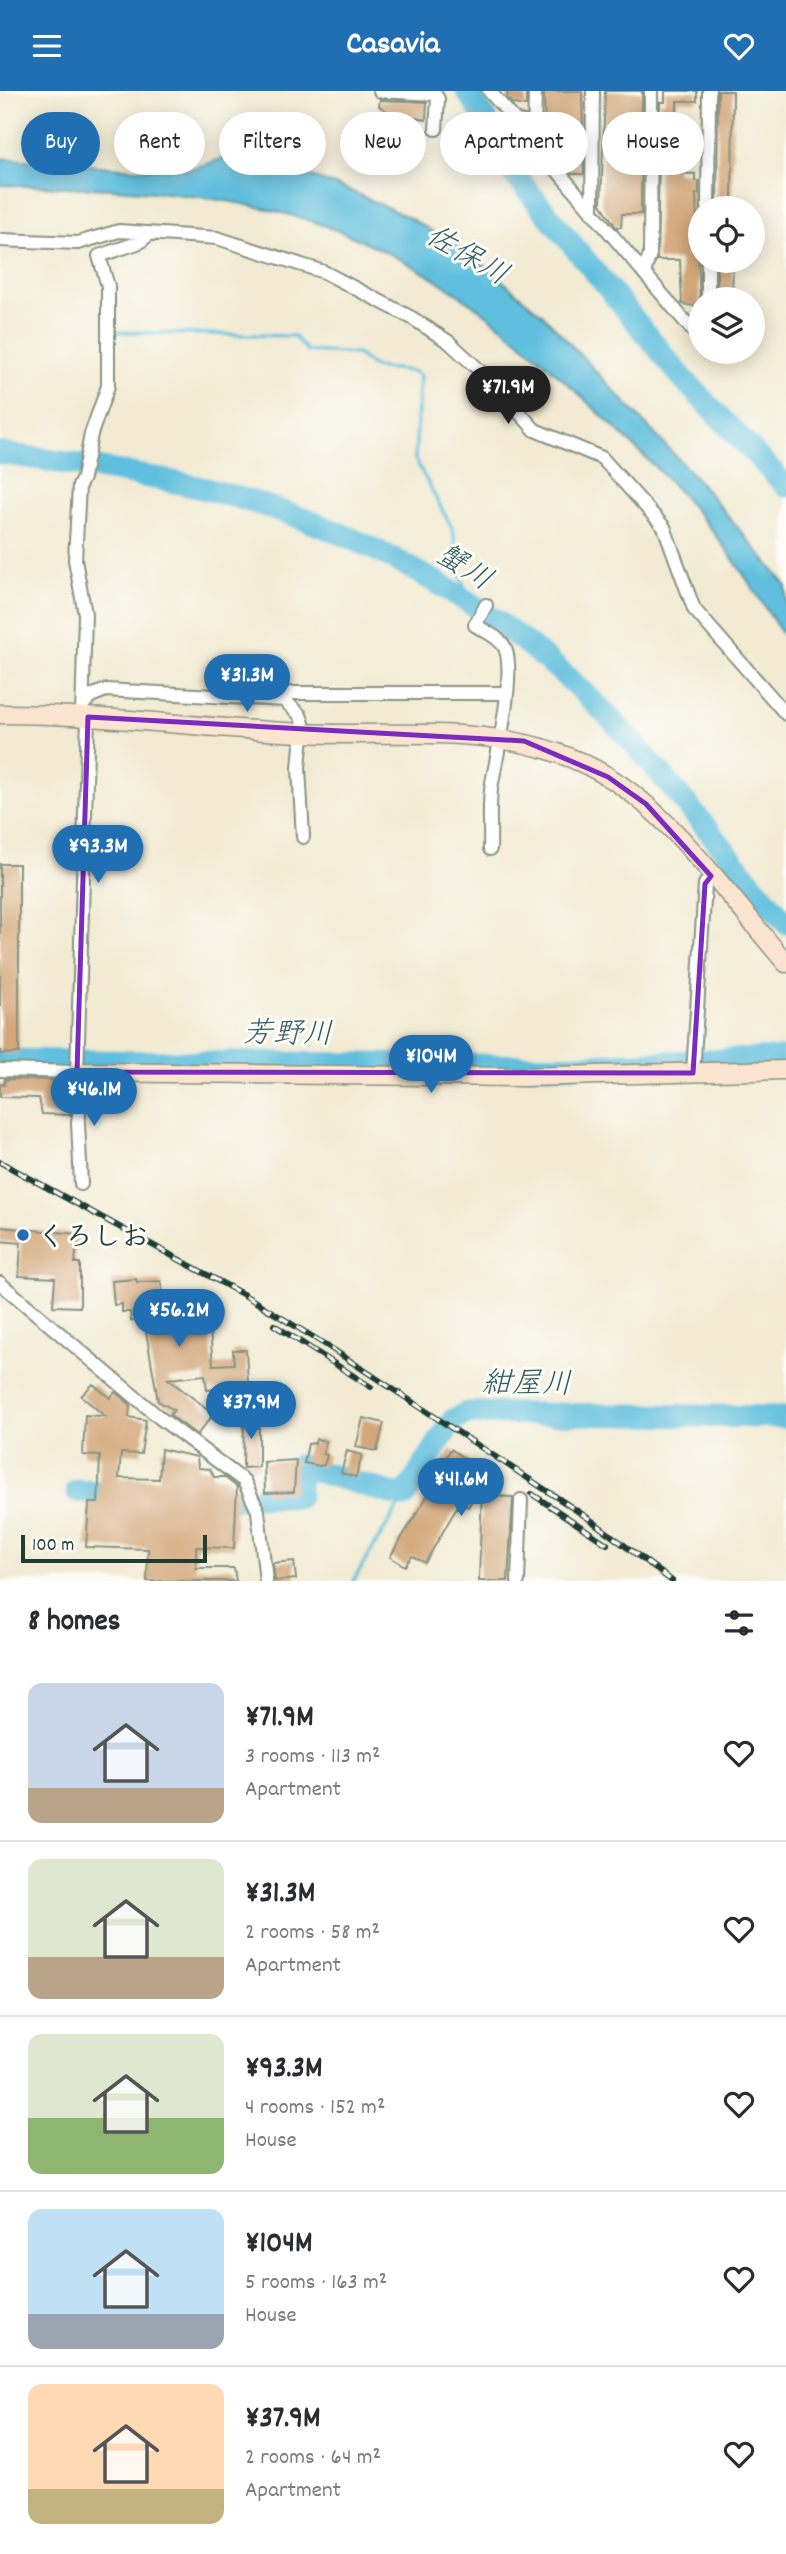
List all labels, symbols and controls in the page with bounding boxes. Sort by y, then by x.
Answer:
text: Casavia [346,23,440,69]
icon: menu [28,27,66,65]
icon: heart [720,27,758,65]
chip: Buy [21,112,100,175]
chip: Rent [114,112,205,175]
chip: Filters [219,112,326,175]
chip: New [340,112,426,175]
chip: Apartment [440,112,588,175]
chip: House [602,112,704,175]
map controls [688,196,765,364]
button: locate [688,196,765,273]
water label: 佐保川 [416,217,515,299]
button: layers [688,287,765,364]
pin: ¥71.9M [451,367,565,426]
text: ¥71.9M [482,372,534,405]
water label: 蟹川 [426,536,499,604]
pin: ¥31.3M [190,655,304,714]
text: ¥31.3M [220,660,274,693]
pin: ¥93.3M [41,825,155,885]
text: ¥93.3M [68,831,128,864]
water label: 芳野川 [243,1014,333,1059]
pin: ¥104M [382,1035,480,1095]
text: ¥104M [405,1041,457,1074]
pin: ¥46.1M [37,1069,151,1128]
text: ¥46.1M [67,1074,121,1107]
place label: くろしお [37,1220,149,1260]
marker: くろしお [15,1227,31,1243]
pin: ¥56.2M [122,1289,236,1349]
text: ¥56.2M [149,1295,209,1328]
water label: 紺屋川 [482,1364,572,1409]
pin: ¥37.9M [194,1381,308,1441]
text: ¥37.9M [222,1387,280,1420]
pin: ¥41.6M [404,1459,518,1518]
text: ¥41.6M [434,1464,488,1497]
scale bar [21,1532,206,1564]
text: 100 m [32,1533,74,1560]
text: 8 homes [28,1602,120,1645]
icon: filters [720,1604,758,1642]
text: ¥71.9M [245,1698,314,1741]
icon: home [84,1711,168,1795]
icon: heart [720,1734,758,1772]
text: 3 rooms · 113 m² [245,1741,381,1774]
text: Apartment [245,1774,341,1807]
text: ¥31.3M [245,1874,315,1917]
icon: home [84,1887,168,1971]
icon: heart [720,1910,758,1948]
text: 2 rooms · 58 m² [245,1917,380,1950]
text: Apartment [245,1950,341,1983]
text: ¥93.3M [245,2049,322,2092]
icon: home [84,2062,168,2146]
icon: heart [720,2085,758,2123]
text: 4 rooms · 152 m² [245,2092,385,2125]
text: House [245,2125,297,2158]
text: ¥104M [245,2224,312,2267]
icon: home [84,2237,168,2321]
icon: heart [720,2260,758,2298]
text: 5 rooms · 163 m² [245,2267,387,2300]
text: House [245,2300,297,2333]
text: ¥37.9M [245,2399,321,2442]
icon: home [84,2412,168,2496]
icon: heart [720,2435,758,2473]
text: 2 rooms · 64 m² [245,2442,381,2475]
text: Apartment [245,2475,341,2508]

